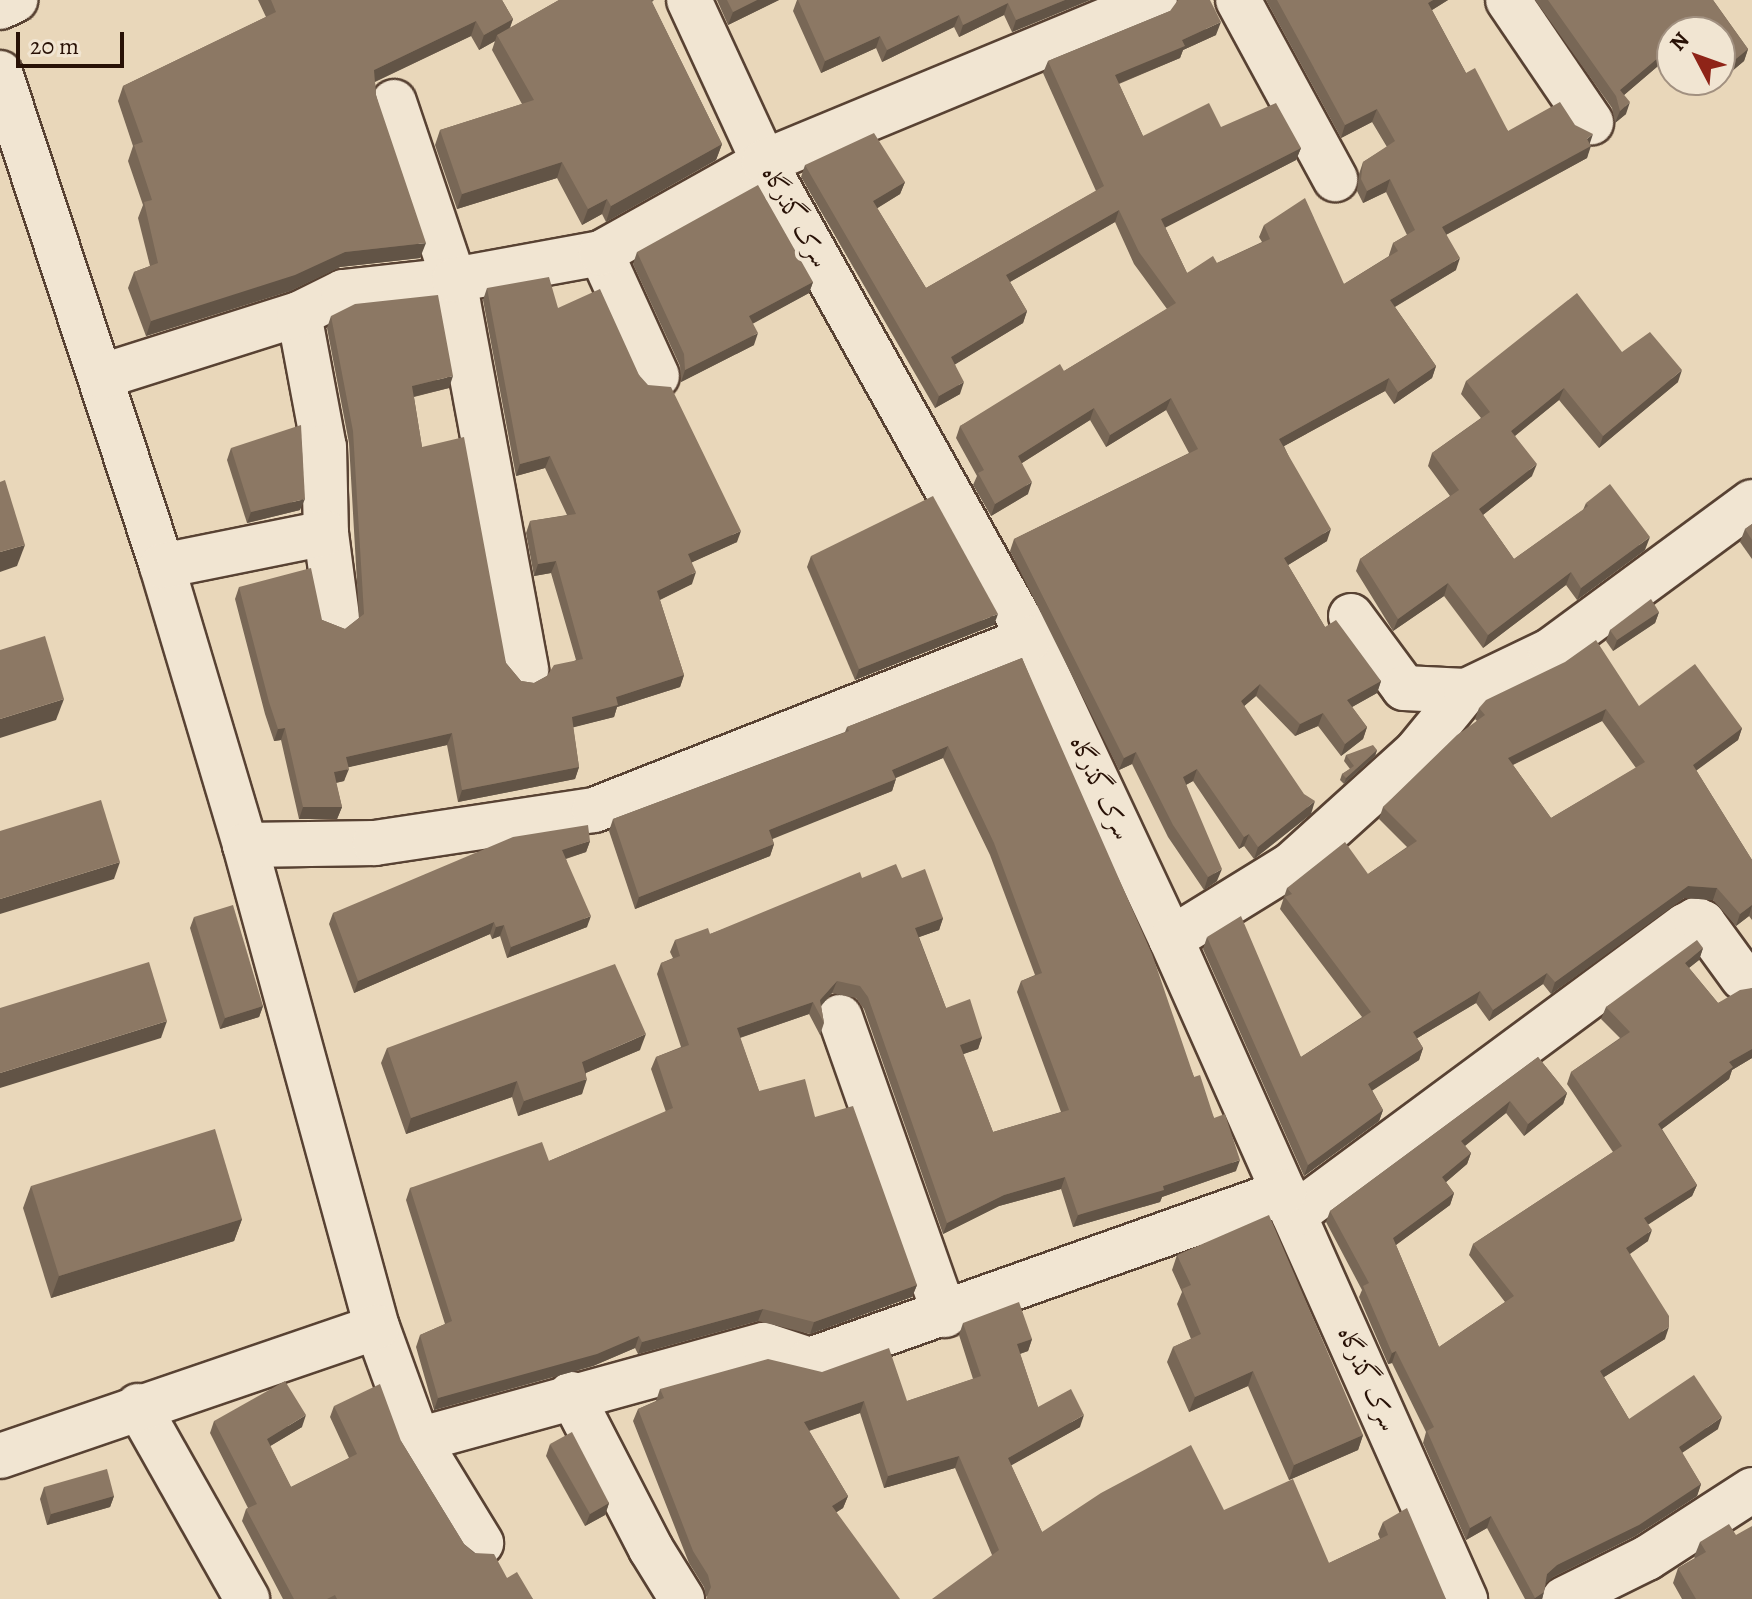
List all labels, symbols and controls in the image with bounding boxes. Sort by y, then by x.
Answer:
scale bar [20,16,128,66]
north arrow [1656,16,1736,96]
text: N [1663,26,1696,57]
text: 20 m [30,30,79,62]
street label: سرک گذرگاه [756,161,834,273]
street label: سرک گذرگاه [1063,732,1137,844]
street label: سرک گذرگاه [1331,1322,1403,1436]

